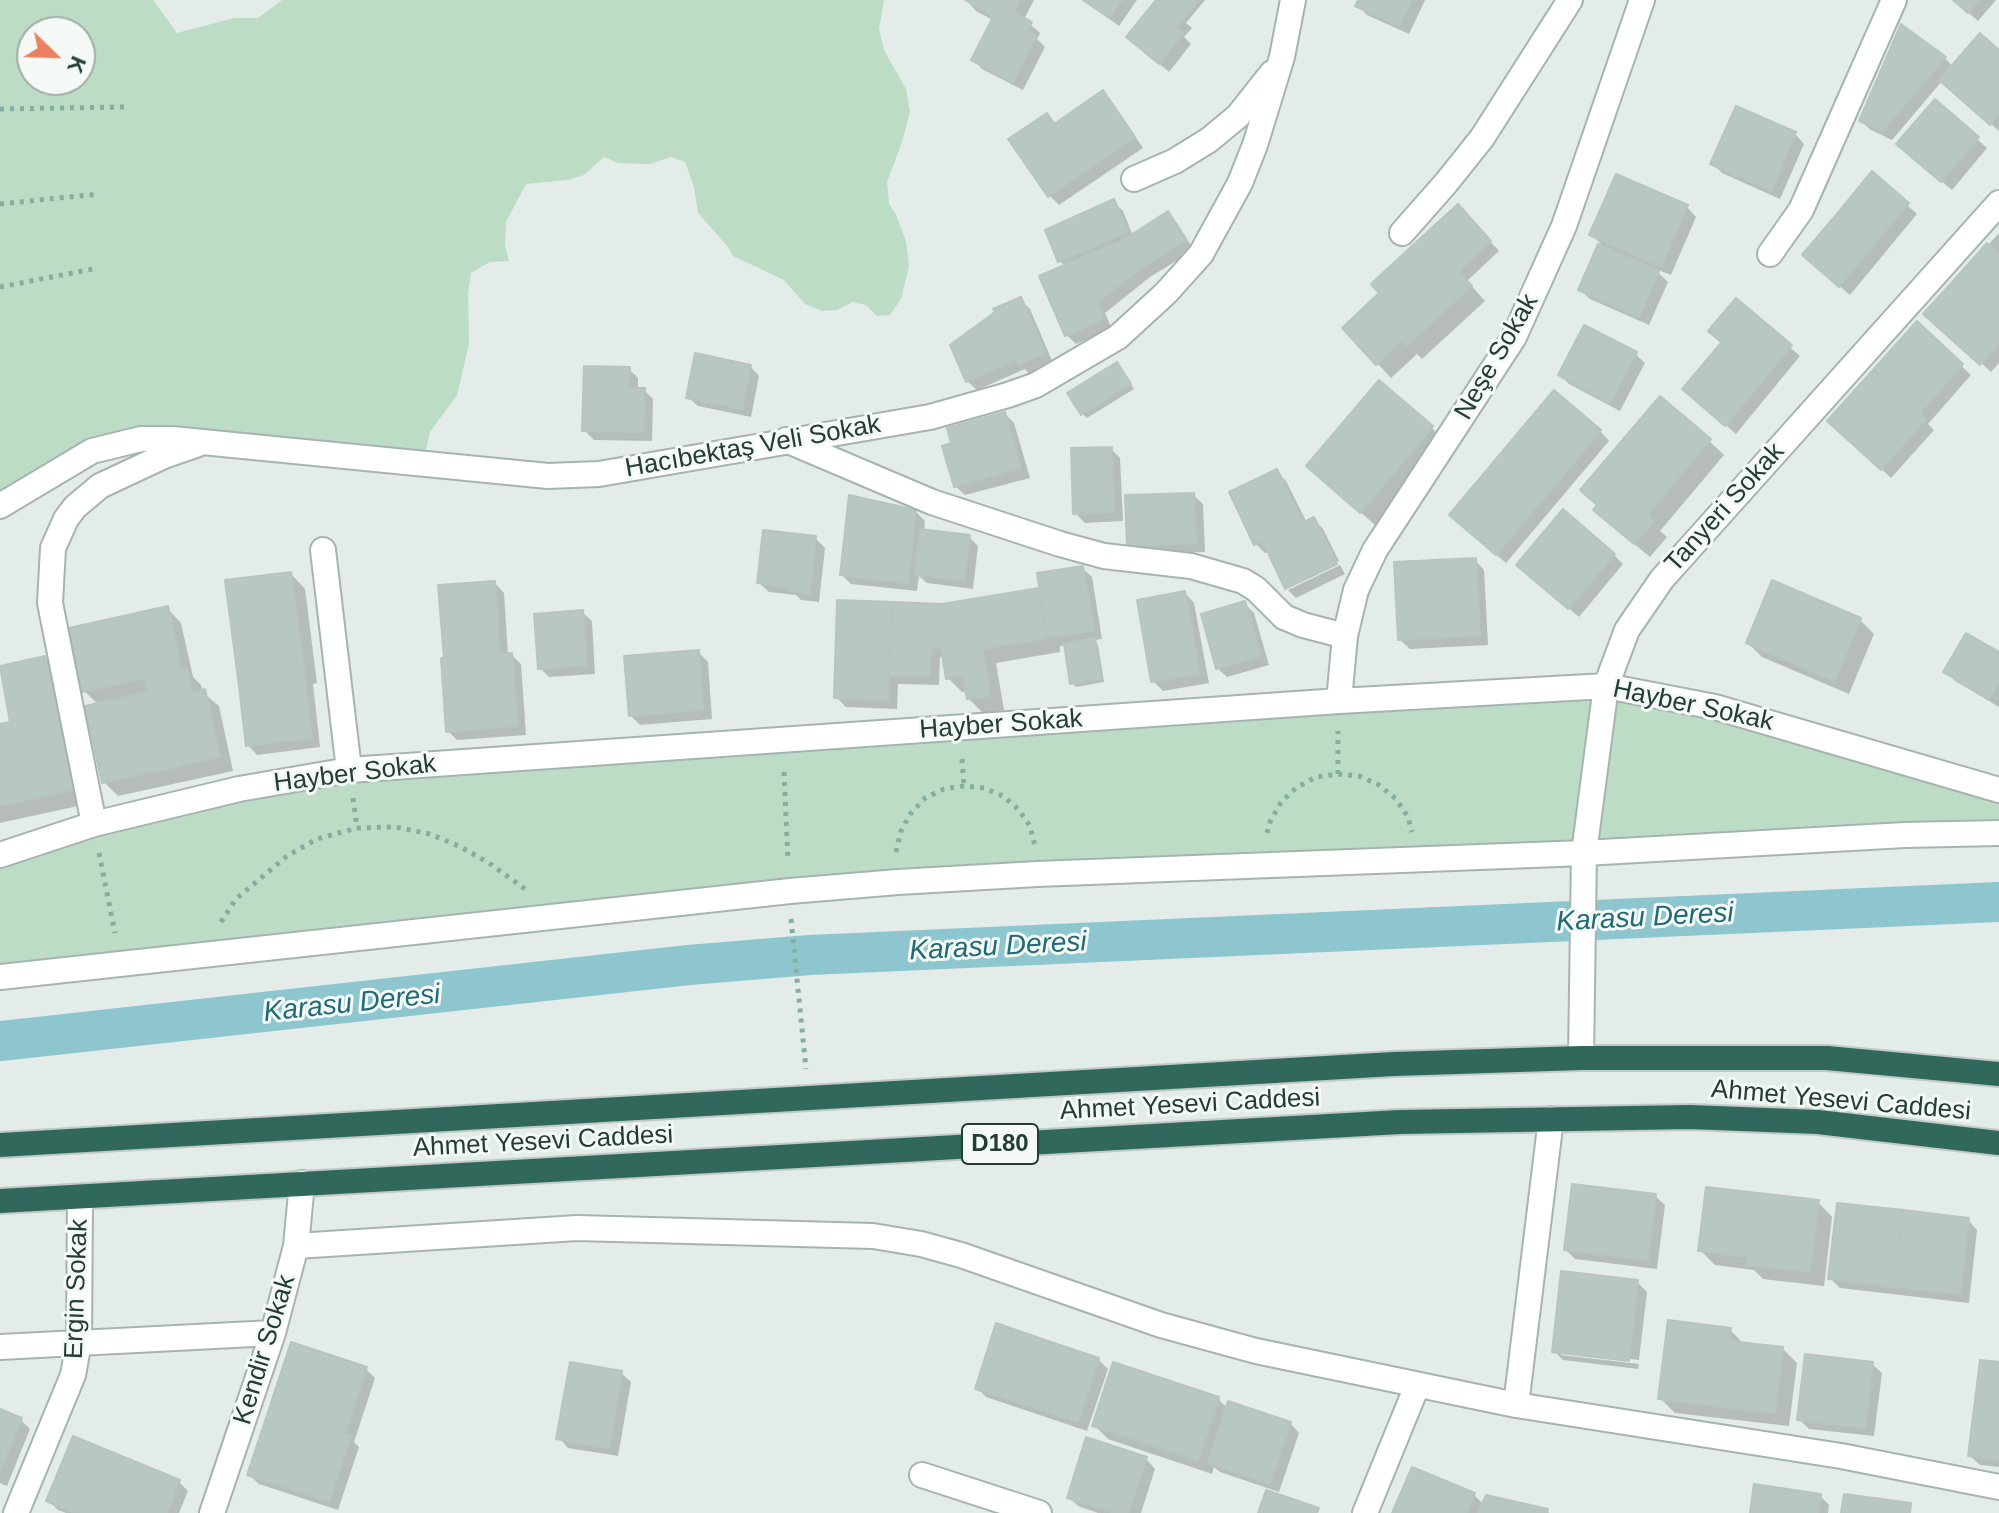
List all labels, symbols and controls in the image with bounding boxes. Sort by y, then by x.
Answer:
north arrow [16,16,96,96]
text: K [62,53,91,77]
street label: Neşe Sokak [1448,288,1546,426]
street label: Hacıbektaş Veli Sokak [623,409,883,485]
street label: Tanyeri Sokak [1659,437,1791,579]
street label: Hayber Sokak [1610,674,1776,738]
street label: Hayber Sokak [918,704,1084,746]
street label: Hayber Sokak [272,749,438,799]
water label: Karasu Deresi [1556,897,1734,939]
water label: Karasu Deresi [909,926,1087,968]
water label: Karasu Deresi [262,978,442,1030]
street label: Ahmet Yesevi Caddesi [1710,1074,1972,1128]
street label: Ahmet Yesevi Caddesi [1059,1083,1321,1127]
street label: Ahmet Yesevi Caddesi [412,1120,674,1164]
road number: D180 [962,1124,1038,1164]
street label: Ergin Sokak [59,1218,95,1360]
street label: Kendir Sokak [227,1271,303,1429]

